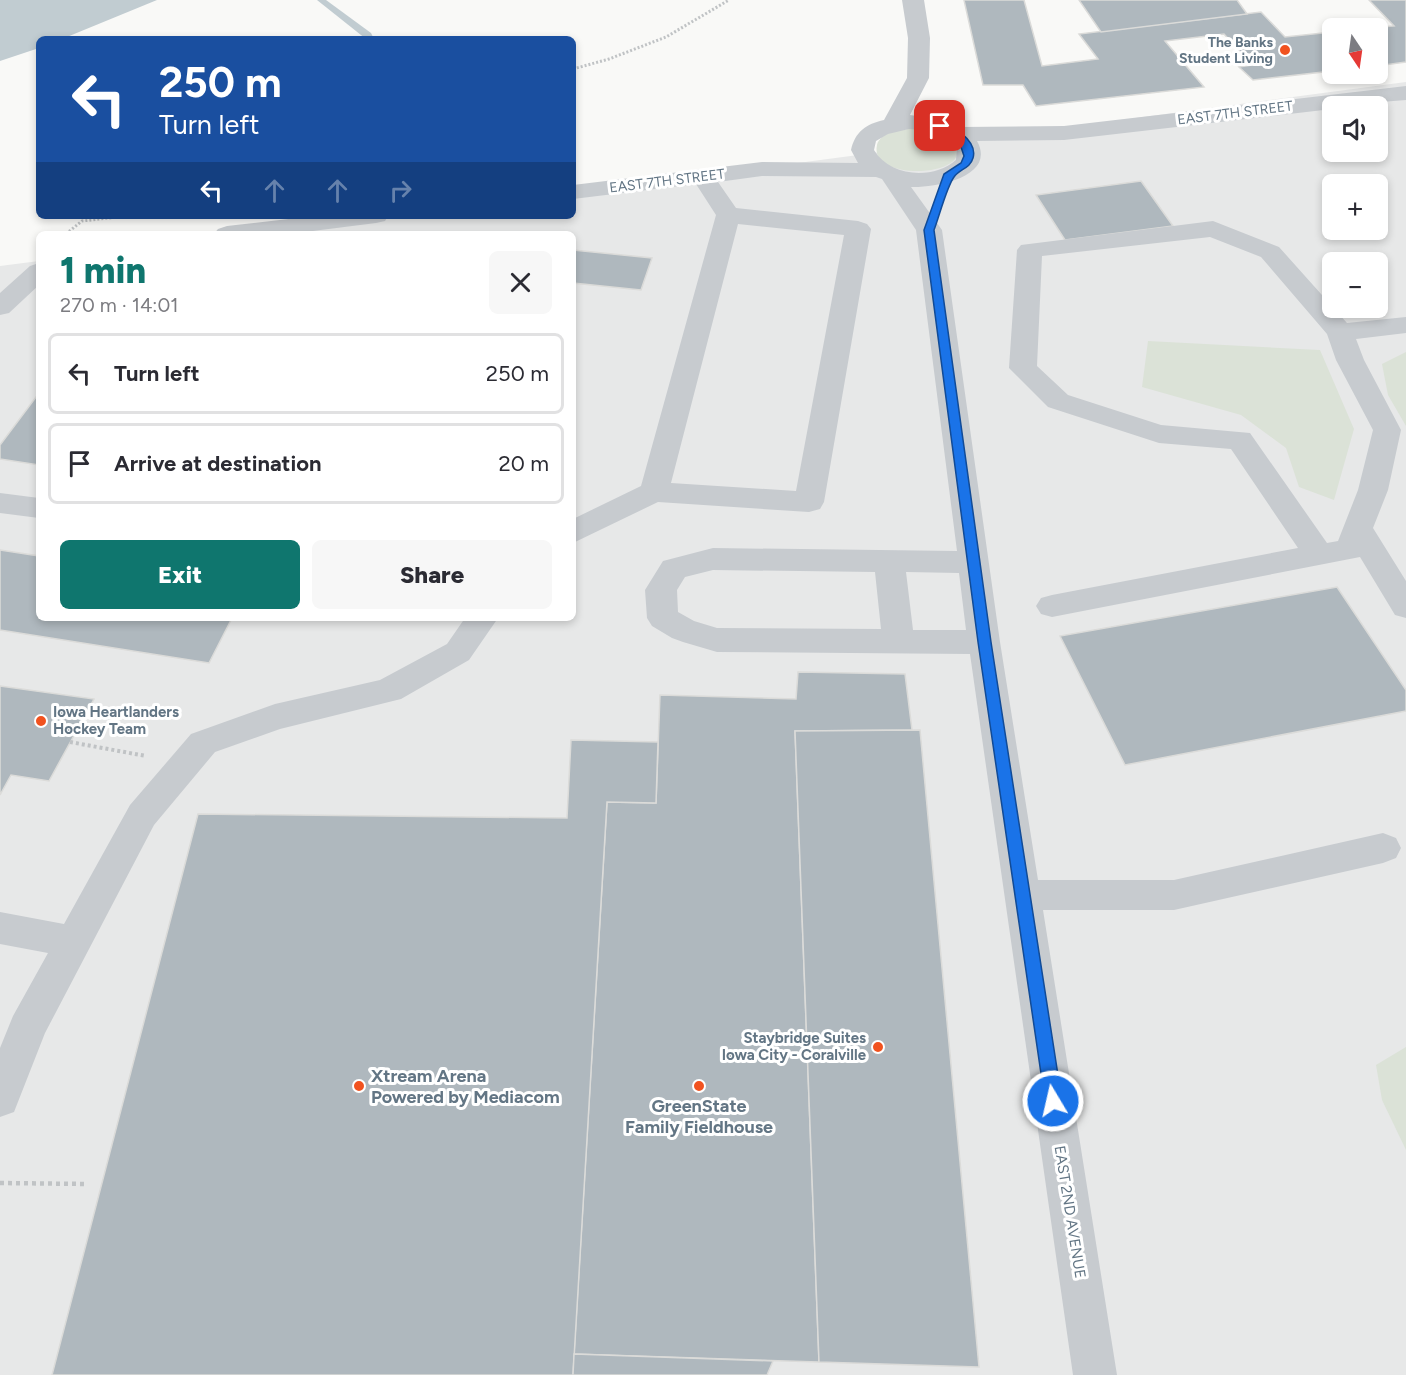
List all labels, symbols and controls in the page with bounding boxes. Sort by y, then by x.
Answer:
north arrow [1322,18,1388,84]
map controls [1322,18,1388,318]
place label: The Banks Student Living [1179,34,1273,67]
marker: The Banks Student Living [1278,43,1292,57]
text: 250 m [159,57,282,108]
icon: left [60,60,138,138]
button: sound [1322,96,1388,162]
street label: EAST 7TH STREET [1176,97,1294,129]
pin [914,100,965,151]
text: Turn left [159,108,259,141]
icon: arrive [923,109,956,142]
street label: EAST 7TH STREET [608,165,726,197]
icon: left [195,174,228,207]
icon: ahead [258,174,291,207]
icon: ahead [321,174,354,207]
icon: right [384,174,417,207]
button: + [1322,174,1388,240]
text: 1 min [60,249,146,292]
button: close [489,251,552,314]
button: − [1322,252,1388,318]
text: 270 m · 14:01 [60,293,178,317]
icon: left [63,357,96,390]
text: Turn left [114,360,200,387]
text: 250 m [486,360,549,387]
icon: arrive [63,447,96,480]
text: Arrive at destination [114,450,322,477]
text: 20 m [498,450,549,477]
button: Exit [60,540,300,609]
button: Share [312,540,552,609]
place label: Iowa Heartlanders Hockey Team [53,703,179,738]
marker: Iowa Heartlanders Hockey Team [34,714,48,728]
place label: Staybridge Suites Iowa City - Coralville [722,1029,867,1064]
marker: Staybridge Suites Iowa City - Coralville [871,1040,885,1054]
place label: Xtream Arena Powered by Mediacom [371,1065,560,1108]
position arrow [1021,1069,1085,1133]
marker: Xtream Arena Powered by Mediacom [352,1079,366,1093]
marker: GreenState Family Fieldhouse [692,1079,706,1093]
place label: GreenState Family Fieldhouse [625,1095,773,1138]
street label: EAST 2ND AVENUE [1051,1144,1089,1280]

